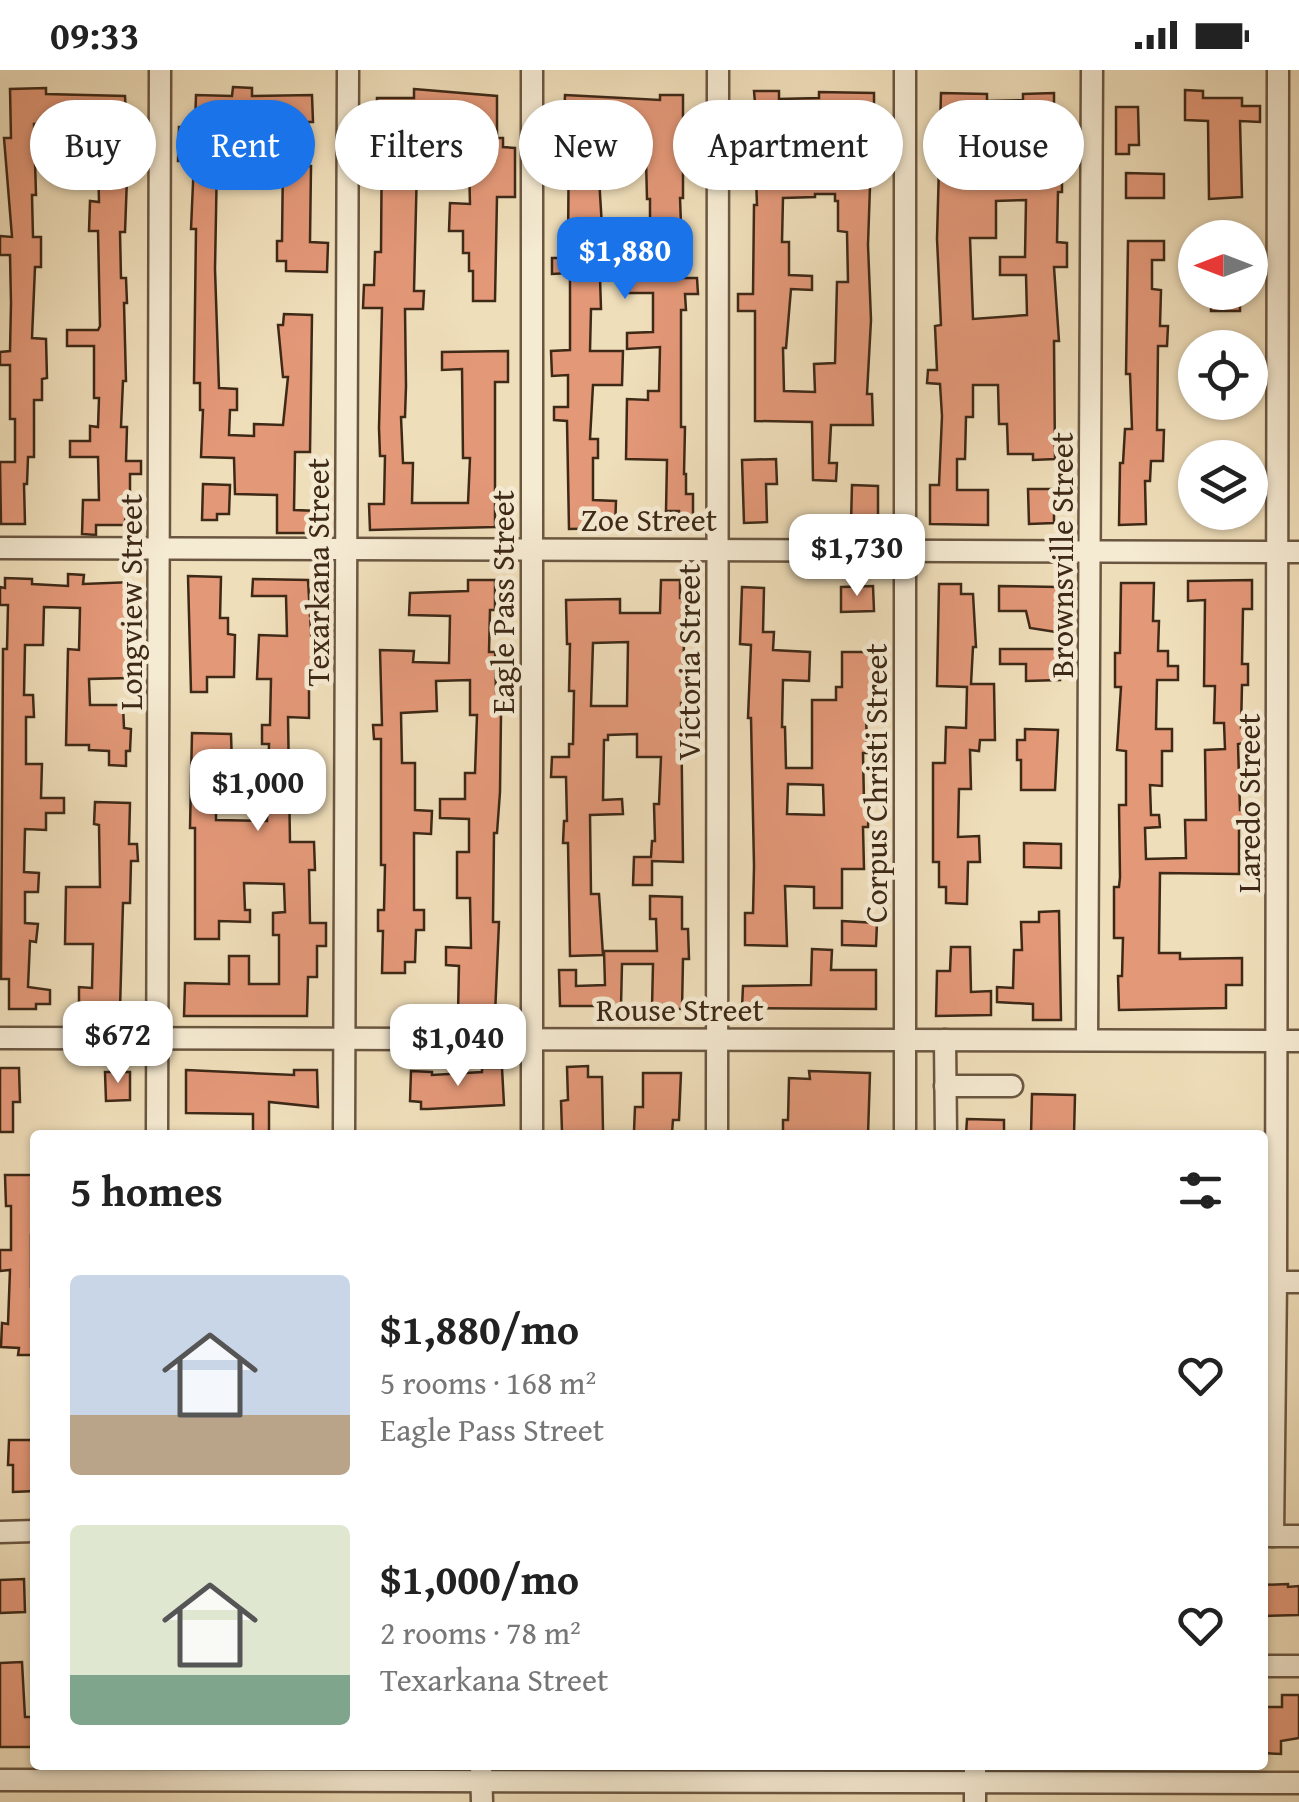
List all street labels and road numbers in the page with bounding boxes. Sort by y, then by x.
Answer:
street label: Brownsville Street [1038,432,1085,678]
street label: Texarkana Street [294,458,341,686]
street label: Eagle Pass Street [479,490,526,714]
street label: Longview Street [107,494,154,710]
street label: Zoe Street [581,496,717,543]
street label: Victoria Street [665,563,712,761]
street label: Corpus Christi Street [852,643,899,923]
street label: Laredo Street [1225,713,1272,893]
street label: Rouse Street [596,986,764,1033]

